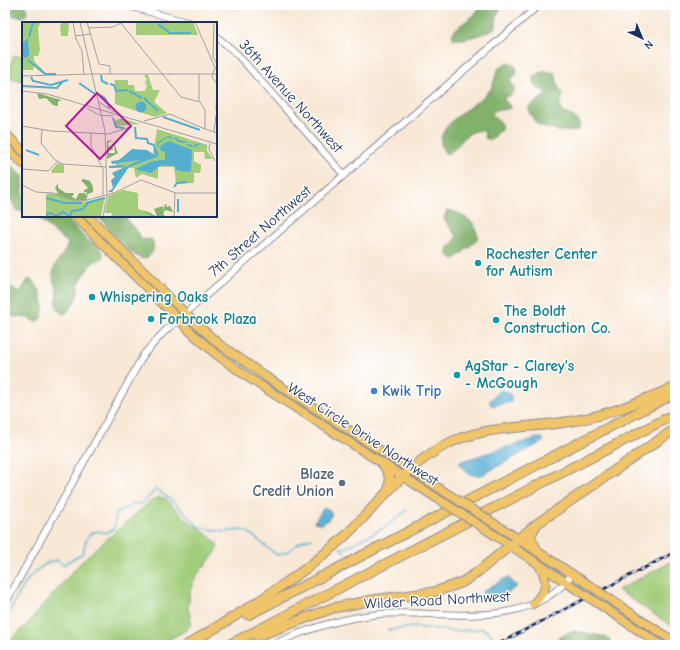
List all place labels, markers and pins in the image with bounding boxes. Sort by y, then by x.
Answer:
place label: Rochester Center for Autism [485,245,597,280]
marker: Rochester Center for Autism [473,258,483,268]
place label: Whispering Oaks [100,288,208,306]
marker: Whispering Oaks [87,292,97,302]
place label: The Boldt Construction Co. [504,302,611,337]
place label: Forbrook Plaza [159,310,257,328]
marker: Forbrook Plaza [146,314,156,324]
marker: The Boldt Construction Co. [491,315,501,325]
place label: AgStar - Clarey's - McGough [465,357,574,392]
marker: AgStar - Clarey's - McGough [452,370,462,380]
place label: Kwik Trip [382,382,442,400]
marker: Kwik Trip [369,386,379,396]
place label: Blaze Credit Union [253,465,334,500]
marker: Blaze Credit Union [337,478,347,488]

